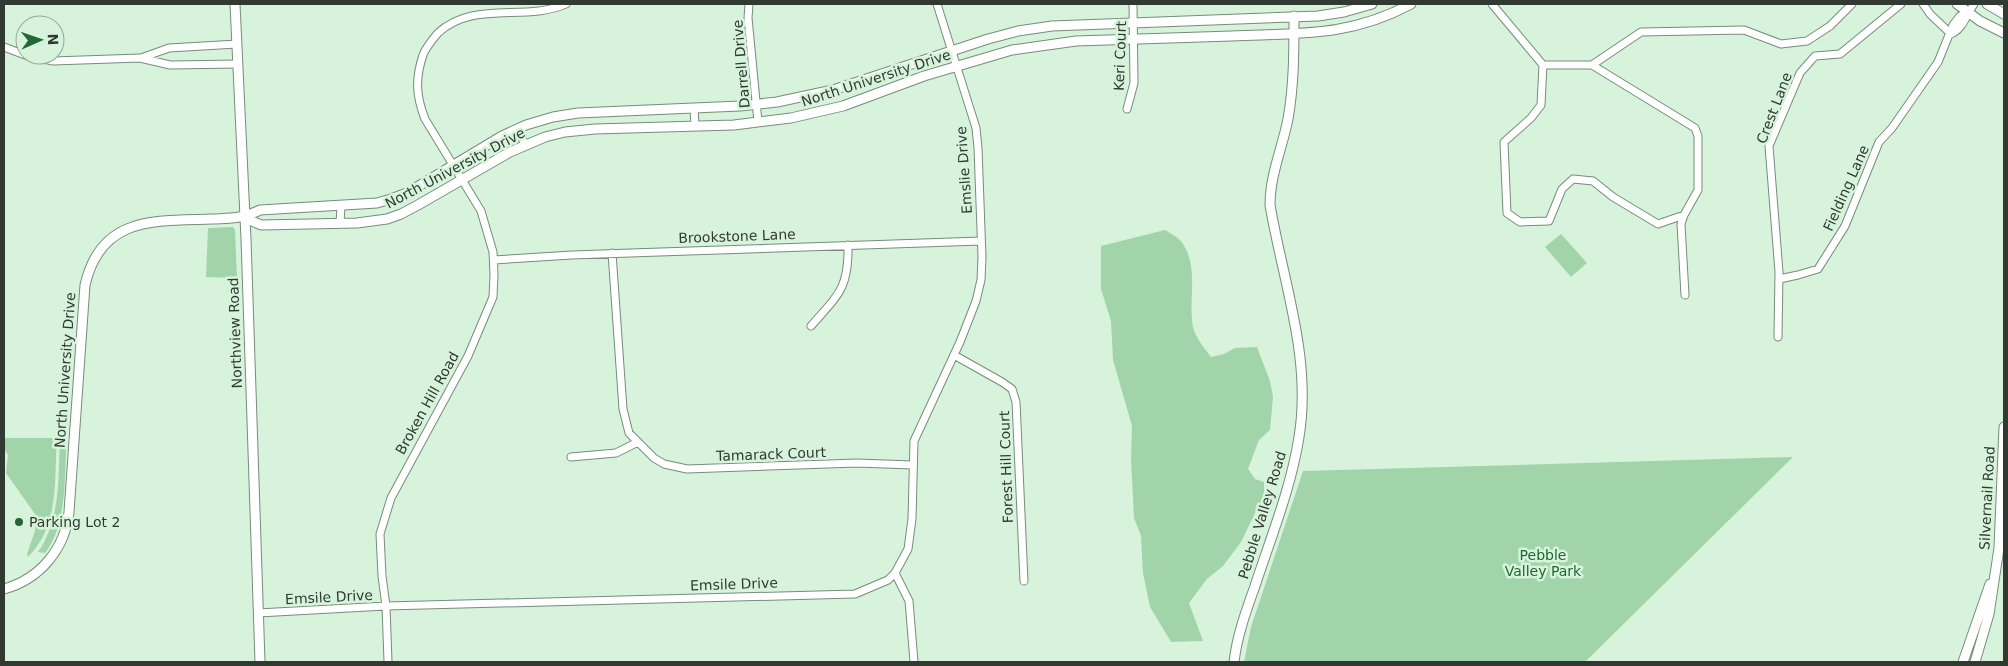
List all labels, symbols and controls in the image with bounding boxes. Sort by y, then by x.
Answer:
north arrow [15,15,65,65]
street label: Darrell Drive [729,19,753,109]
street label: Keri Court [1111,20,1129,91]
text: N [45,33,61,46]
street label: North University Drive [799,46,953,110]
street label: Crest Lane [1753,70,1795,146]
street label: North University Drive [382,124,528,212]
street label: Emslie Drive [953,126,975,214]
street label: Fielding Lane [1820,143,1872,233]
street label: Brookstone Lane [678,226,796,246]
street label: Northview Road [225,277,245,389]
street label: North University Drive [52,292,78,448]
street label: Broken Hill Road [392,349,462,457]
street label: Forest Hill Court [996,410,1016,524]
street label: Tamarack Court [715,444,827,464]
street label: Silvernail Road [1976,446,1998,550]
street label: Pebble Valley Road [1235,449,1289,581]
place label: Parking Lot 2 [29,514,120,530]
marker: Parking Lot 2 [13,516,25,528]
park label: Pebble Valley Park [1505,547,1582,579]
street label: Emsile Drive [690,574,778,594]
street label: Emsile Drive [285,587,373,607]

